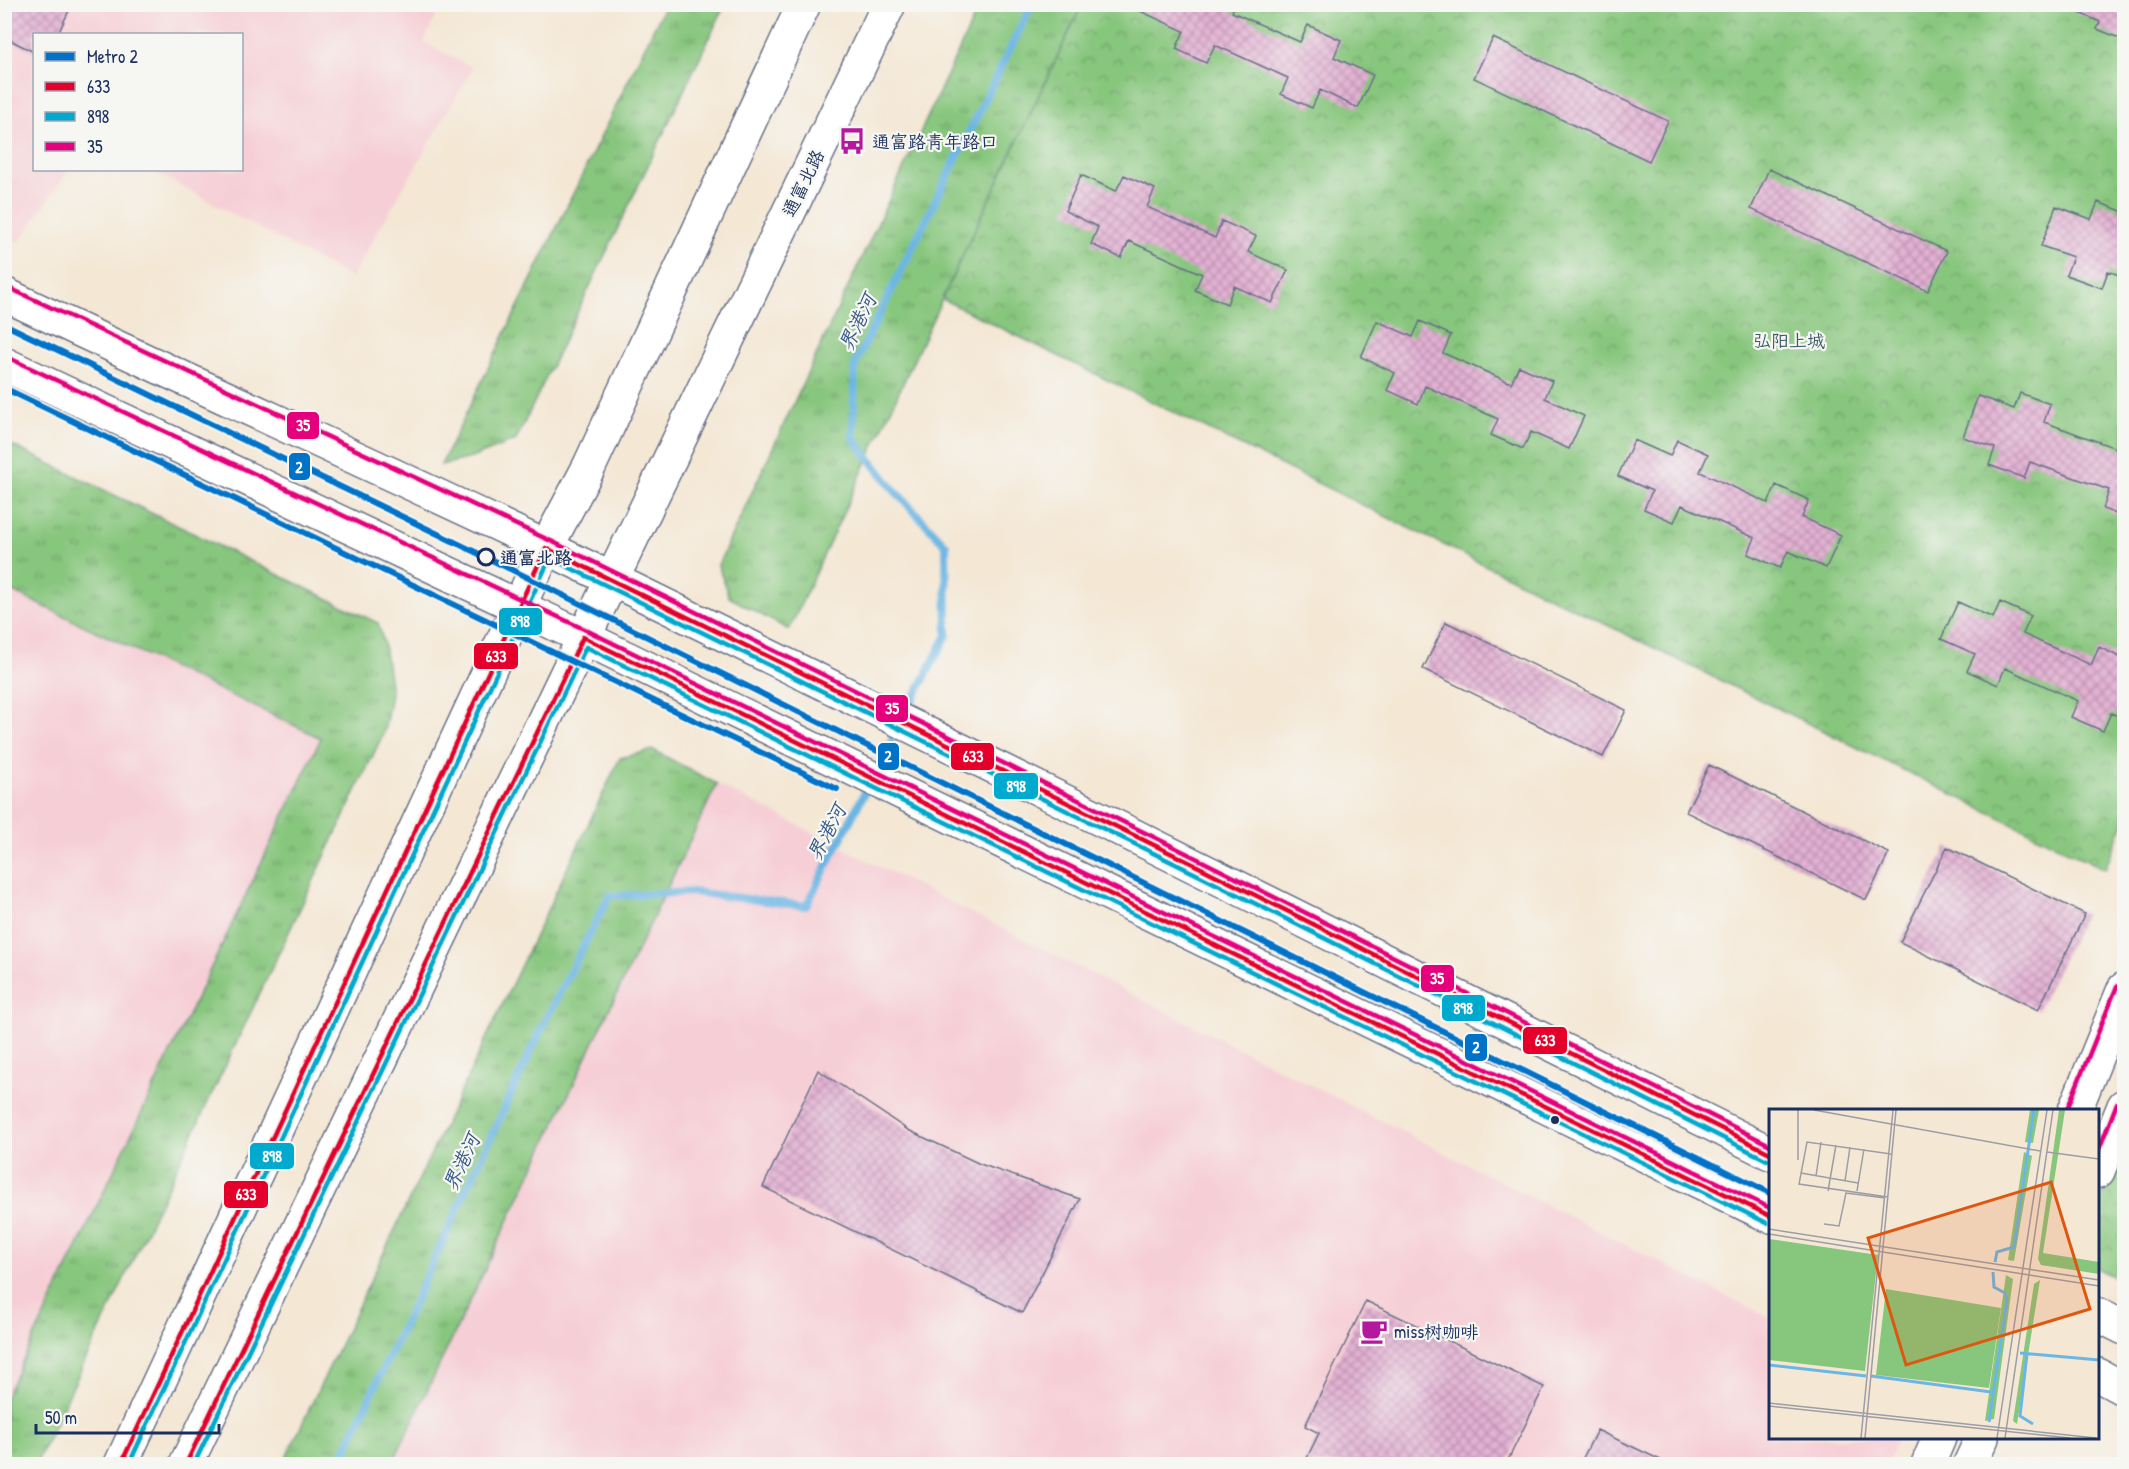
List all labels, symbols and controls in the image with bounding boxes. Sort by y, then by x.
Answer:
legend [33,33,243,171]
text: Metro 2 [87,44,138,69]
text: 633 [87,74,110,99]
text: 898 [87,104,109,129]
bus stop icon: 通富路青年路口 [837,126,867,156]
place label: 通富路青年路口 [872,129,998,154]
text: 35 [87,134,103,159]
street label: 通富北路 [776,145,830,221]
water label: 界港河 [832,286,884,355]
park label: 弘阳上城 [1753,328,1825,353]
line badge: 35 [286,411,320,440]
text: 35 [296,414,310,436]
line badge: 2 [288,452,311,481]
text: 2 [295,456,303,478]
place label: 通富北路 [500,545,572,570]
marker: 通富北路 [477,548,495,566]
line badge: 898 [498,607,543,636]
text: 898 [510,610,530,632]
line badge: 633 [473,642,519,670]
text: 633 [486,645,506,667]
line badge: 35 [875,694,909,723]
text: 35 [885,697,899,719]
line badge: 2 [877,742,900,771]
line badge: 633 [950,742,995,771]
text: 2 [884,745,892,767]
text: 633 [963,745,983,767]
line badge: 898 [993,772,1039,800]
text: 898 [1006,775,1026,797]
water label: 界港河 [800,797,853,865]
line badge: 35 [1420,964,1455,993]
text: 35 [1430,967,1444,989]
line badge: 898 [1441,994,1486,1022]
text: 898 [1453,997,1473,1019]
line badge: 633 [1522,1026,1568,1055]
text: 633 [1535,1029,1555,1051]
line badge: 2 [1464,1033,1488,1062]
text: 2 [1472,1036,1480,1058]
inset map [1769,1109,2099,1439]
unlabelled marker [1549,1114,1561,1126]
water label: 界港河 [436,1126,487,1195]
line badge: 898 [249,1142,295,1170]
text: 898 [262,1145,282,1167]
line badge: 633 [223,1180,269,1209]
text: 633 [236,1183,256,1205]
cafe icon: miss树咖啡 [1359,1316,1389,1346]
place label: miss树咖啡 [1394,1319,1478,1344]
scale bar [36,1397,219,1435]
text: 50 m [45,1405,77,1430]

